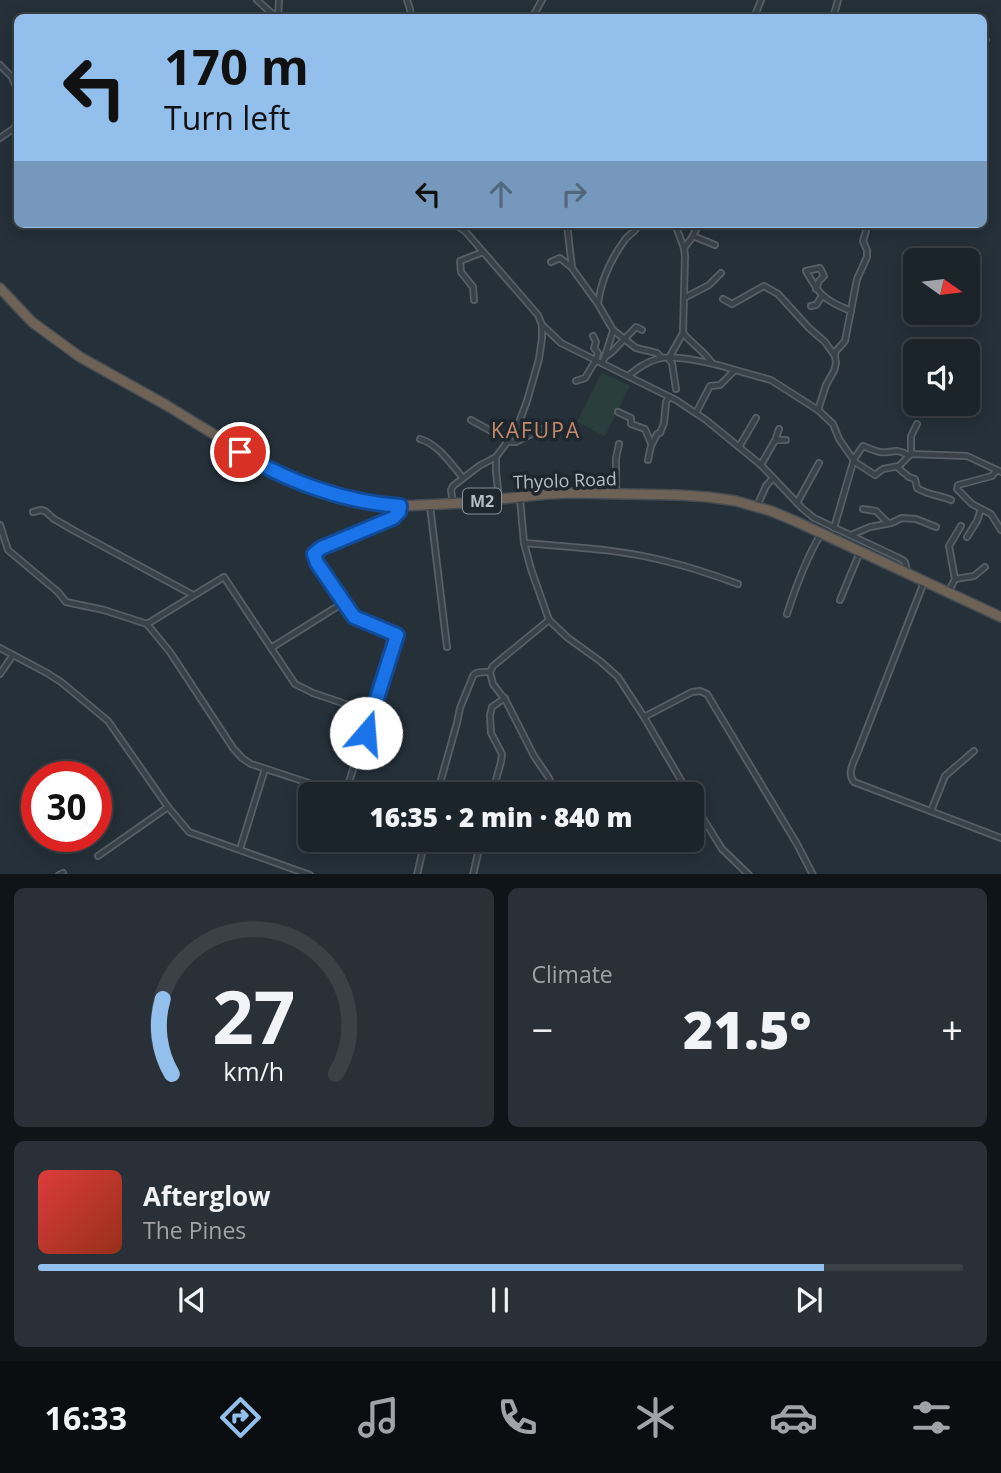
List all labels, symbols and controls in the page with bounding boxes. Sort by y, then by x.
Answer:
text: 170 m [164,33,309,99]
icon: left [49,42,140,133]
text: Turn left [164,96,290,139]
icon: left [409,175,447,213]
icon: ahead [482,175,520,213]
icon: right [555,175,593,213]
north arrow [903,248,980,326]
map controls [903,248,980,416]
button: sound [903,339,980,416]
district label: KAFUPA [491,416,581,444]
pin [210,422,270,482]
icon: arrive [221,433,259,471]
street label: Thyolo Road [513,466,617,494]
road number: M2 [463,488,501,514]
position arrow [329,696,403,770]
speed limit sign: 30 [21,761,112,852]
text: 16:35 · 2 min · 840 m [370,799,632,835]
text: Climate [532,958,613,990]
text: 27 [212,966,295,1065]
text: 21.5° [683,993,811,1064]
text: − [532,1003,553,1055]
text: + [941,1003,963,1055]
text: km/h [223,1053,284,1087]
text: Afterglow [143,1178,270,1214]
text: The Pines [143,1214,246,1246]
icon: previous [173,1281,211,1319]
icon: pause [481,1281,519,1319]
icon: next [790,1281,828,1319]
icon: directions [216,1393,265,1442]
icon: music [354,1393,403,1442]
icon: phone [493,1393,542,1442]
icon: climate [631,1393,680,1442]
icon: car [769,1393,818,1442]
icon: filters [907,1393,956,1442]
text: 16:33 [45,1396,127,1439]

